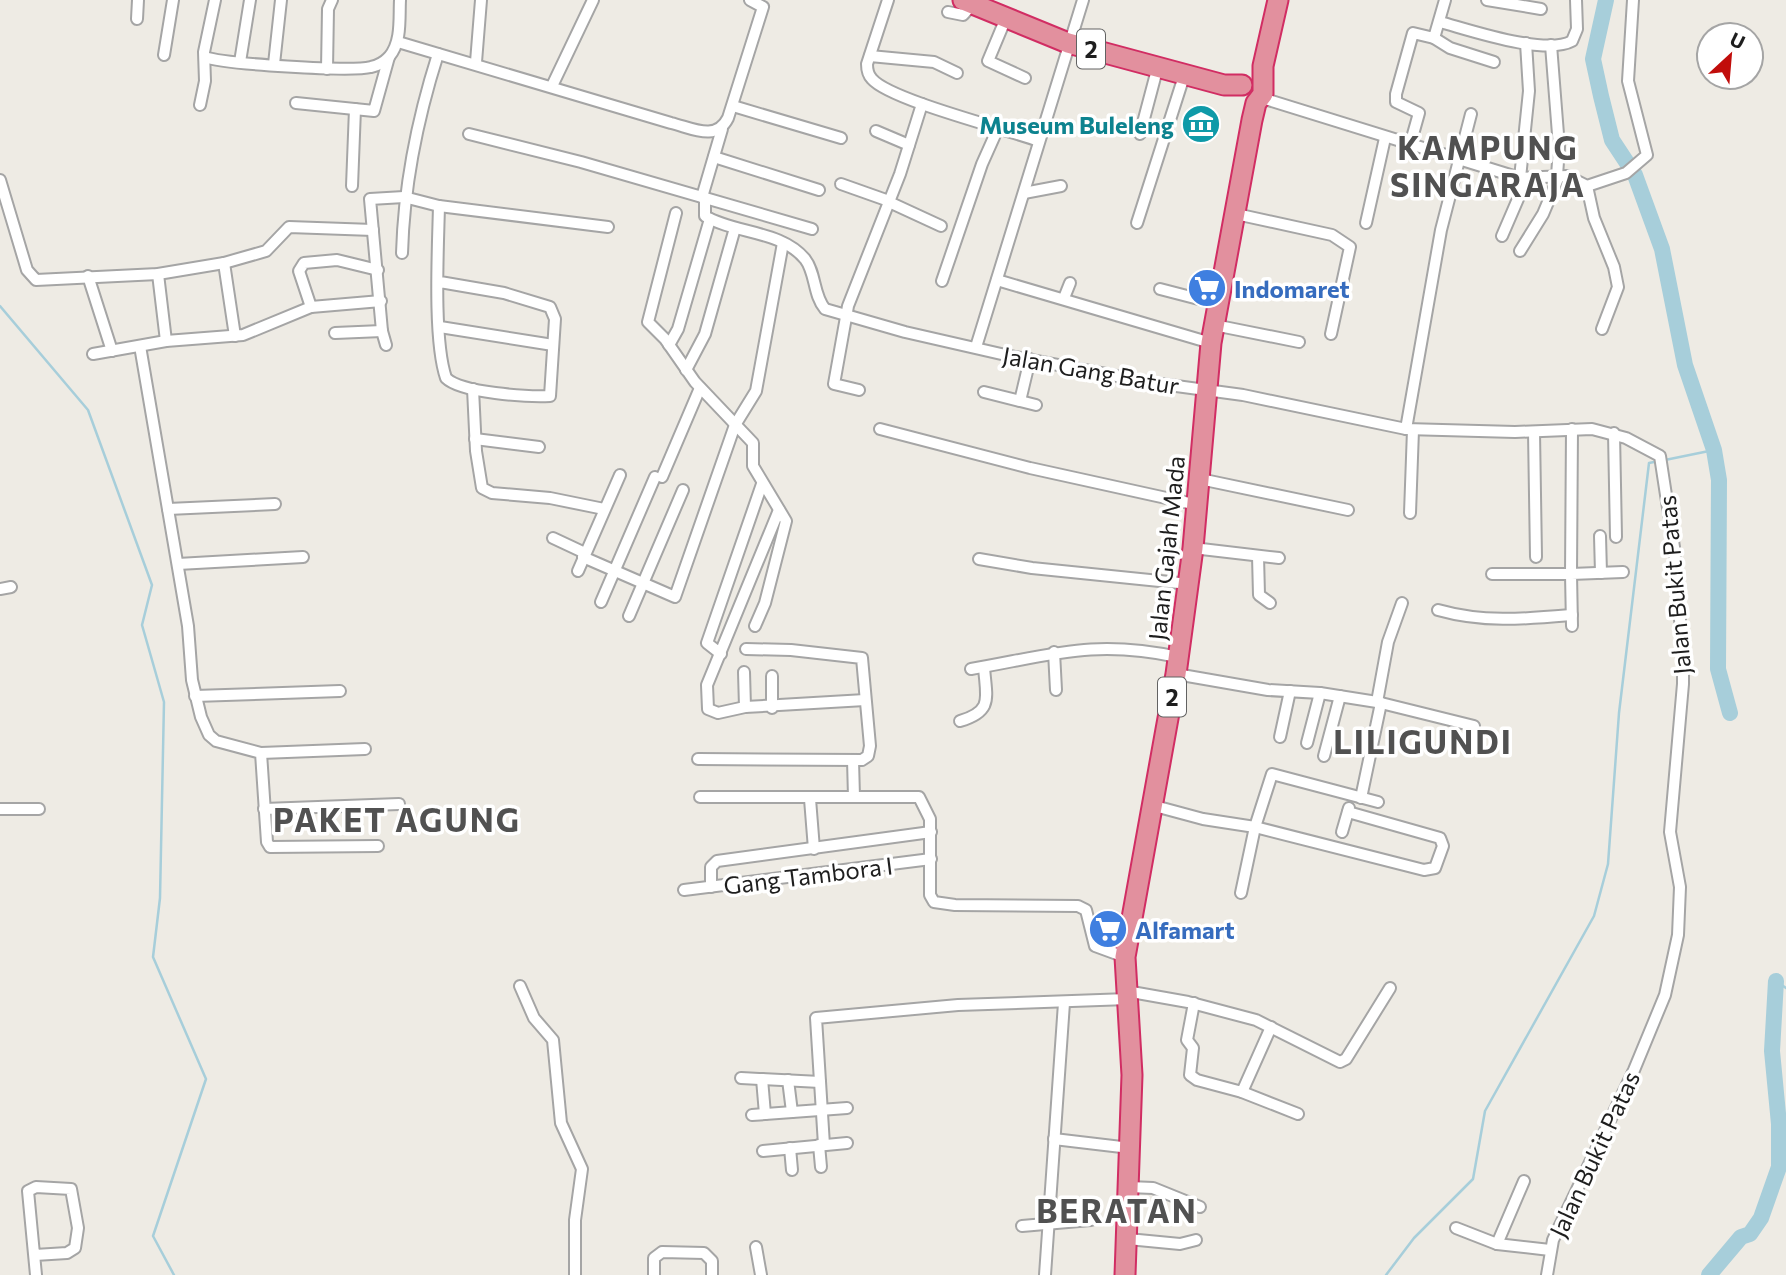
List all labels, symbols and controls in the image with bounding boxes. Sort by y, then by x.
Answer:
north arrow [1695,21,1765,91]
text: U [1726,27,1749,54]
road number: 2 [1077,30,1105,68]
museum icon: Museum Buleleng [1180,103,1222,145]
place label: Museum Buleleng [979,110,1174,139]
district label: KAMPUNG SINGARAJA [1390,127,1586,204]
supermarket icon: Indomaret [1186,267,1228,309]
place label: Indomaret [1234,274,1350,303]
street label: Jalan Gang Batur [1000,340,1182,400]
street label: Jalan Gajah Mada [1142,454,1190,642]
street label: Jalan Bukit Patas [1652,494,1696,676]
road number: 2 [1158,678,1186,716]
district label: LILIGUNDI [1333,721,1513,761]
district label: PAKET AGUNG [273,799,521,839]
street label: Gang Tambora I [722,850,894,900]
supermarket icon: Alfamart [1087,908,1129,950]
place label: Alfamart [1135,915,1235,944]
street label: Jalan Bukit Patas [1543,1066,1645,1242]
district label: BERATAN [1036,1190,1198,1230]

